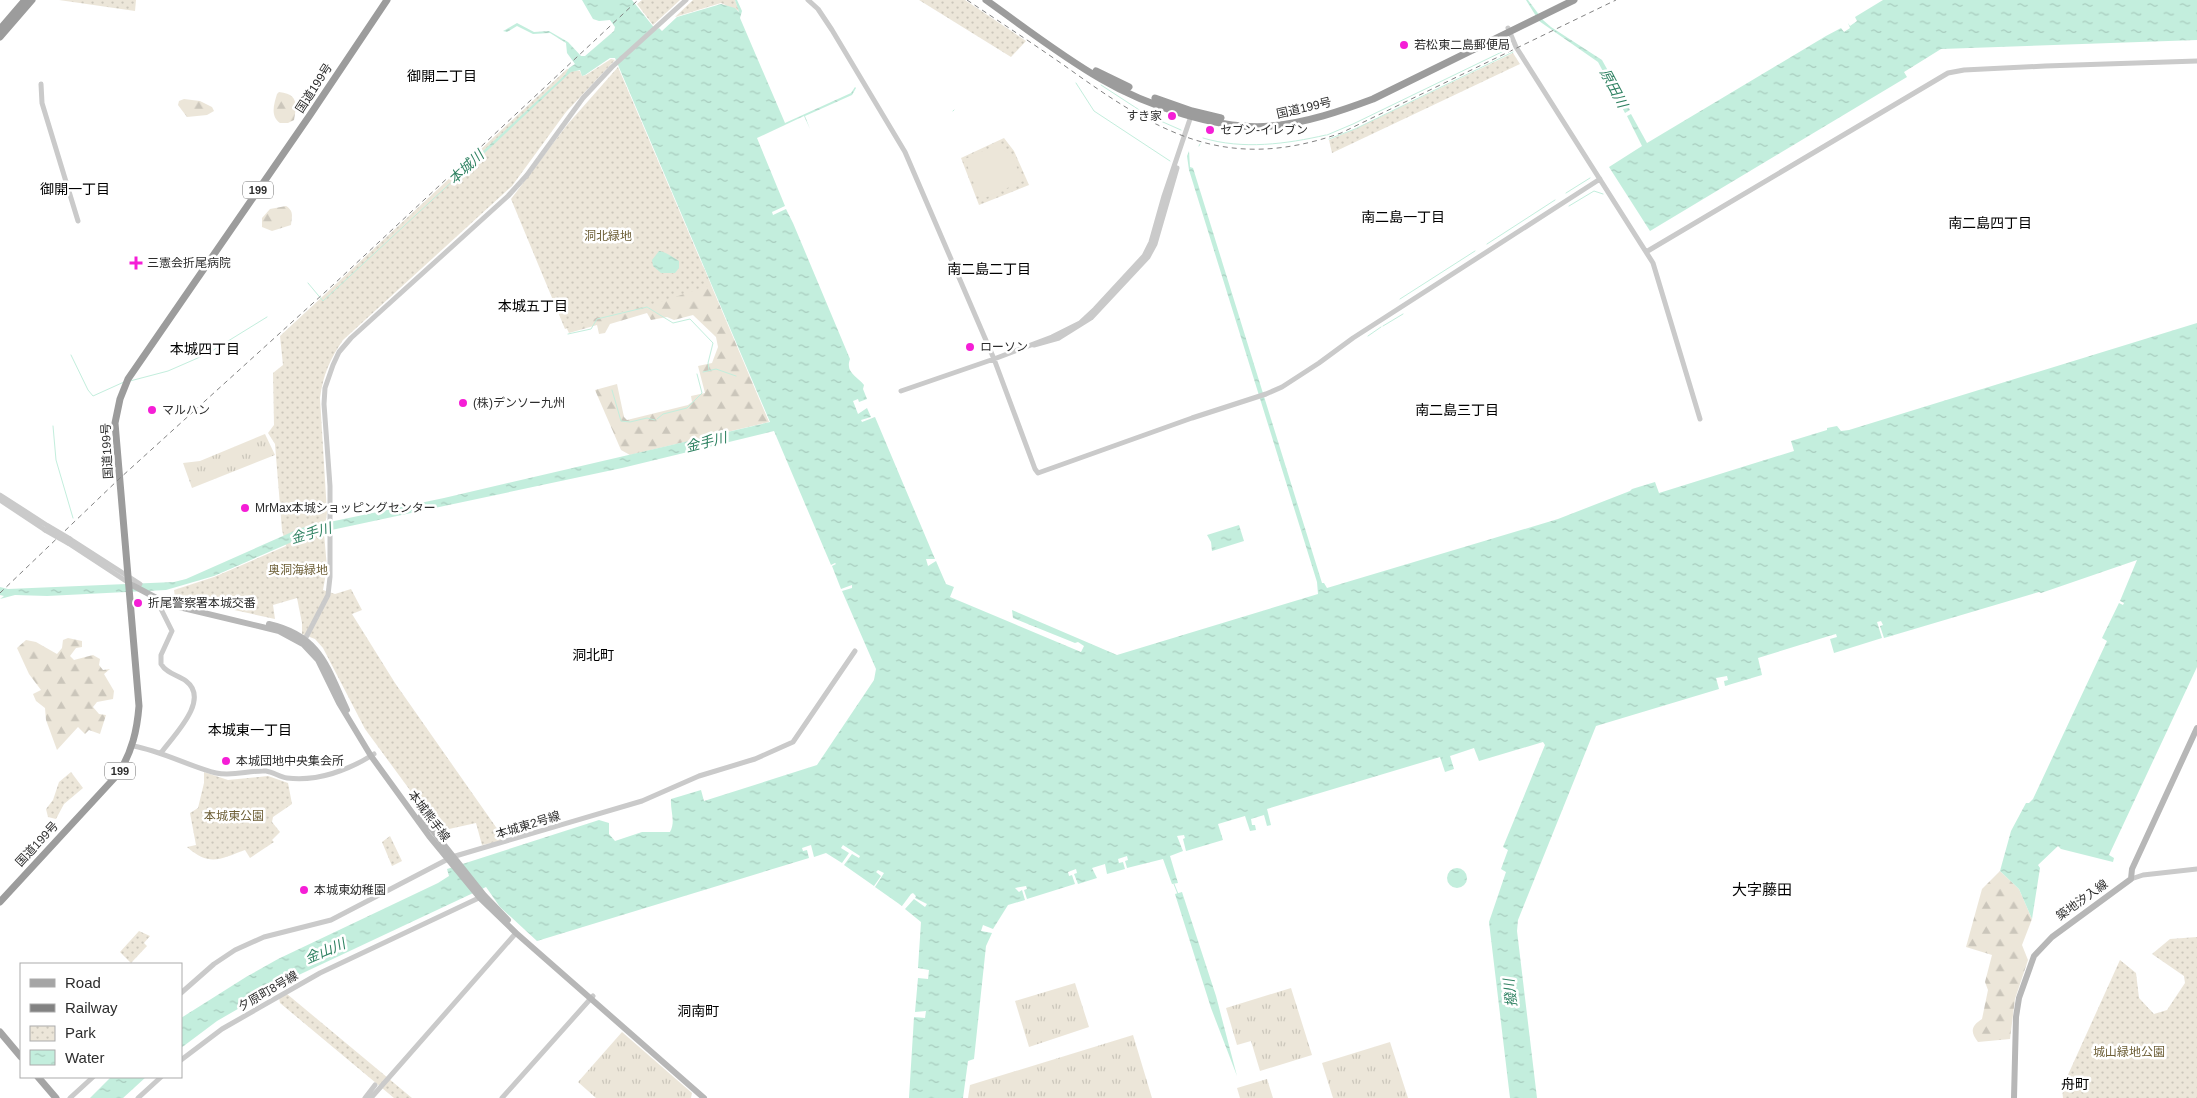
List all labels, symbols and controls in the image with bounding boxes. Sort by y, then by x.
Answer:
place label: 若松東二島郵便局 [1414,38,1510,52]
marker: 若松東二島郵便局 [1398,39,1410,51]
street label: 国道199号 [293,61,335,115]
water label: 原田川 [1597,66,1632,112]
district label: 御開二丁目 [407,68,477,84]
street label: 国道199号 [1275,95,1333,121]
place label: すき家 [1126,109,1162,123]
marker: すき家 [1166,110,1178,122]
place label: セブン-イレブン [1220,123,1308,137]
marker: セブン-イレブン [1204,124,1216,136]
water label: 本城川 [445,145,488,187]
district label: 御開一丁目 [40,181,110,197]
road number: 199 [243,182,273,198]
district label: 南二島一丁目 [1361,209,1445,225]
district label: 南二島四丁目 [1948,215,2032,231]
park label: 洞北緑地 [584,229,632,243]
marker: 三憲会折尾病院 [129,256,143,270]
place label: 三憲会折尾病院 [147,256,231,270]
district label: 南二島二丁目 [947,261,1031,277]
district label: 本城五丁目 [498,298,568,314]
place label: ローソン [980,340,1028,354]
district label: 本城四丁目 [170,341,240,357]
marker: ローソン [964,341,976,353]
place label: (株)デンソー九州 [473,396,565,410]
marker: (株)デンソー九州 [457,397,469,409]
district label: 南二島三丁目 [1415,402,1499,418]
place label: マルハン [162,403,210,417]
marker: マルハン [146,404,158,416]
street label: 国道199号 [99,423,115,479]
water label: 金手川 [684,429,730,455]
place label: MrMax本城ショッピングセンター [255,501,436,515]
marker: MrMax本城ショッピングセンター [239,502,251,514]
water label: 金手川 [289,519,335,546]
park label: 奥洞海緑地 [268,563,328,577]
place label: 折尾警察署本城交番 [148,596,256,610]
marker: 折尾警察署本城交番 [132,597,144,609]
district label: 洞北町 [572,647,614,663]
district label: 本城東一丁目 [208,722,292,738]
place label: 本城団地中央集会所 [236,754,344,768]
marker: 本城団地中央集会所 [220,755,232,767]
road number: 199 [105,762,135,779]
street label: 本城熊手線 [405,788,453,844]
park label: 本城東公園 [204,809,264,823]
street label: 本城東2号線 [494,809,562,841]
street label: 国道199号 [13,819,61,869]
street label: 築地汐入線 [2054,877,2110,923]
district label: 大字藤田 [1732,881,1792,898]
place label: 本城東幼稚園 [314,883,386,897]
marker: 本城東幼稚園 [298,884,310,896]
water label: 金山川 [303,935,349,967]
legend [20,963,182,1078]
street label: 夕原町8号線 [236,968,300,1014]
text: Road [65,974,101,991]
water label: 撥川 [1500,976,1519,1008]
text: Railway [65,999,118,1016]
district label: 洞南町 [677,1003,719,1019]
text: Park [65,1024,96,1041]
park label: 城山緑地公園 [2093,1045,2165,1059]
text: Water [65,1049,104,1066]
district label: 舟町 [2061,1076,2089,1092]

